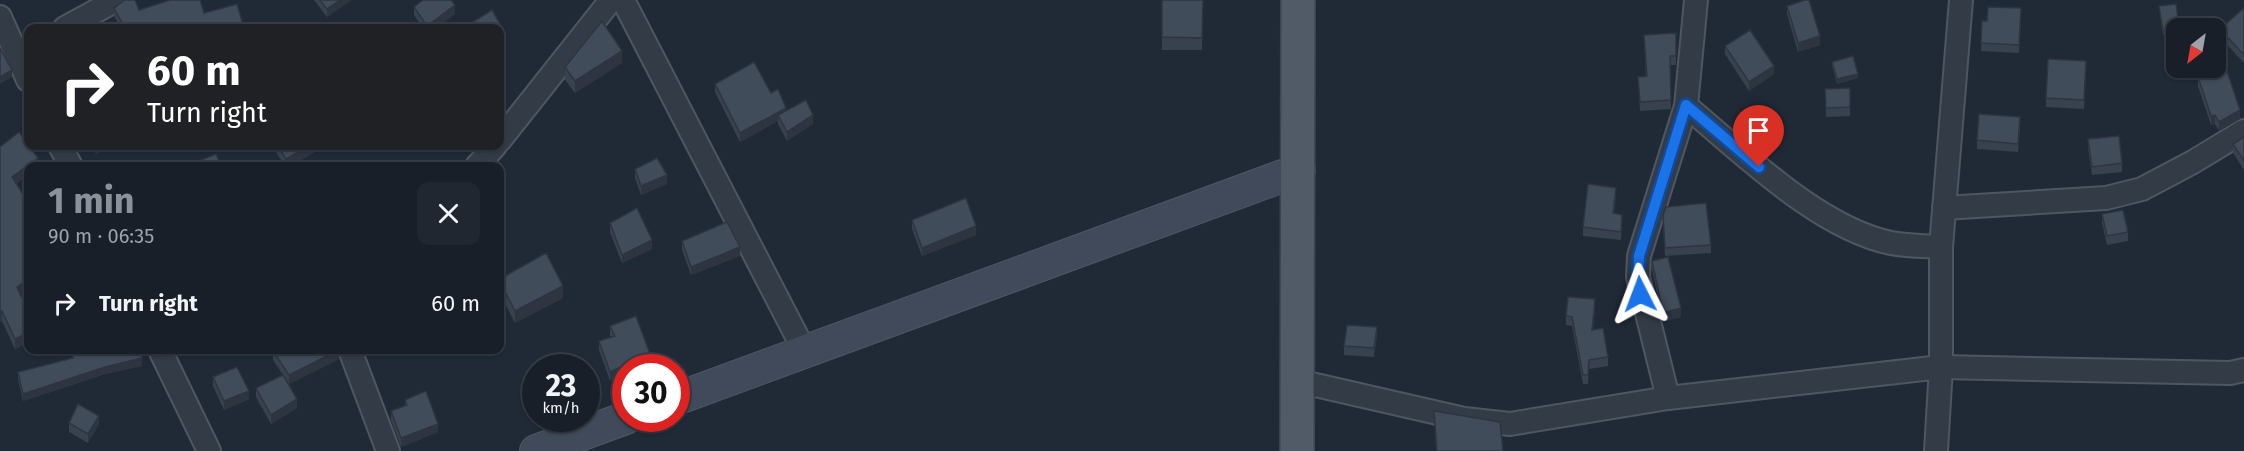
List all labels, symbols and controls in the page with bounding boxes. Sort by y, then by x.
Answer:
north arrow [2166,18,2226,78]
map controls [2166,18,2226,78]
text: 60 m [147,46,241,96]
icon: right [48,48,126,126]
text: Turn right [147,97,267,129]
pin [1733,105,1784,167]
icon: arrive [1742,114,1775,147]
text: 1 min [48,179,135,223]
button: close [417,182,480,245]
text: 90 m · 06:35 [48,224,154,248]
position arrow [1608,262,1672,326]
icon: right [48,287,81,320]
text: Turn right [99,290,198,317]
text: 60 m [431,290,480,317]
speed limit sign: 30 [612,354,690,432]
text: 23 [546,368,576,404]
text: km/h [542,399,580,417]

